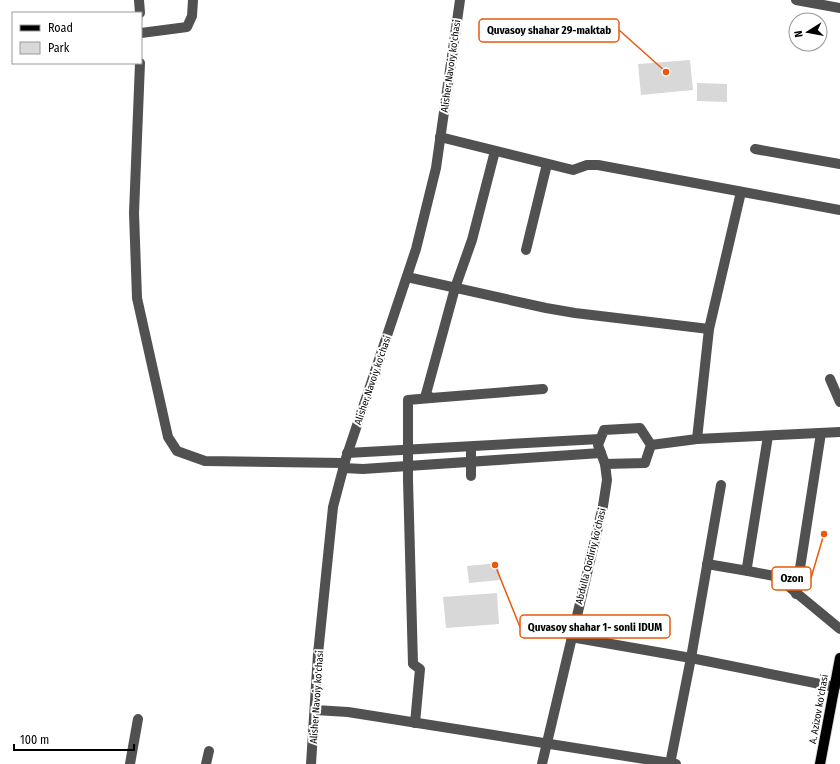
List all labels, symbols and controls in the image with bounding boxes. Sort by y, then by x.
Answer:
legend [12,12,142,64]
north arrow [788,12,828,52]
street label: Alisher Navoiy ko'chasi [439,19,463,113]
callout: Quvasoy shahar 29-maktab [479,19,619,42]
text: Road [48,21,73,35]
text: Quvasoy shahar 29-maktab [487,24,611,37]
text: N [792,29,806,38]
text: Park [48,41,70,55]
street label: Alisher Navoiy ko'chasi [352,334,394,426]
street label: Abdulla Qodiriy ko'chasi [573,507,609,606]
callout: Ozon [772,567,811,590]
text: Ozon [781,572,804,585]
callout: Quvasoy shahar 1- sonli IDUM [520,615,670,638]
text: Quvasoy shahar 1- sonli IDUM [528,621,662,634]
street label: Alisher Navoiy ko'chasi [308,650,326,744]
street label: A. Azizov ko'chasi [807,674,831,745]
scale bar [14,726,134,752]
text: 100 m [20,733,49,747]

